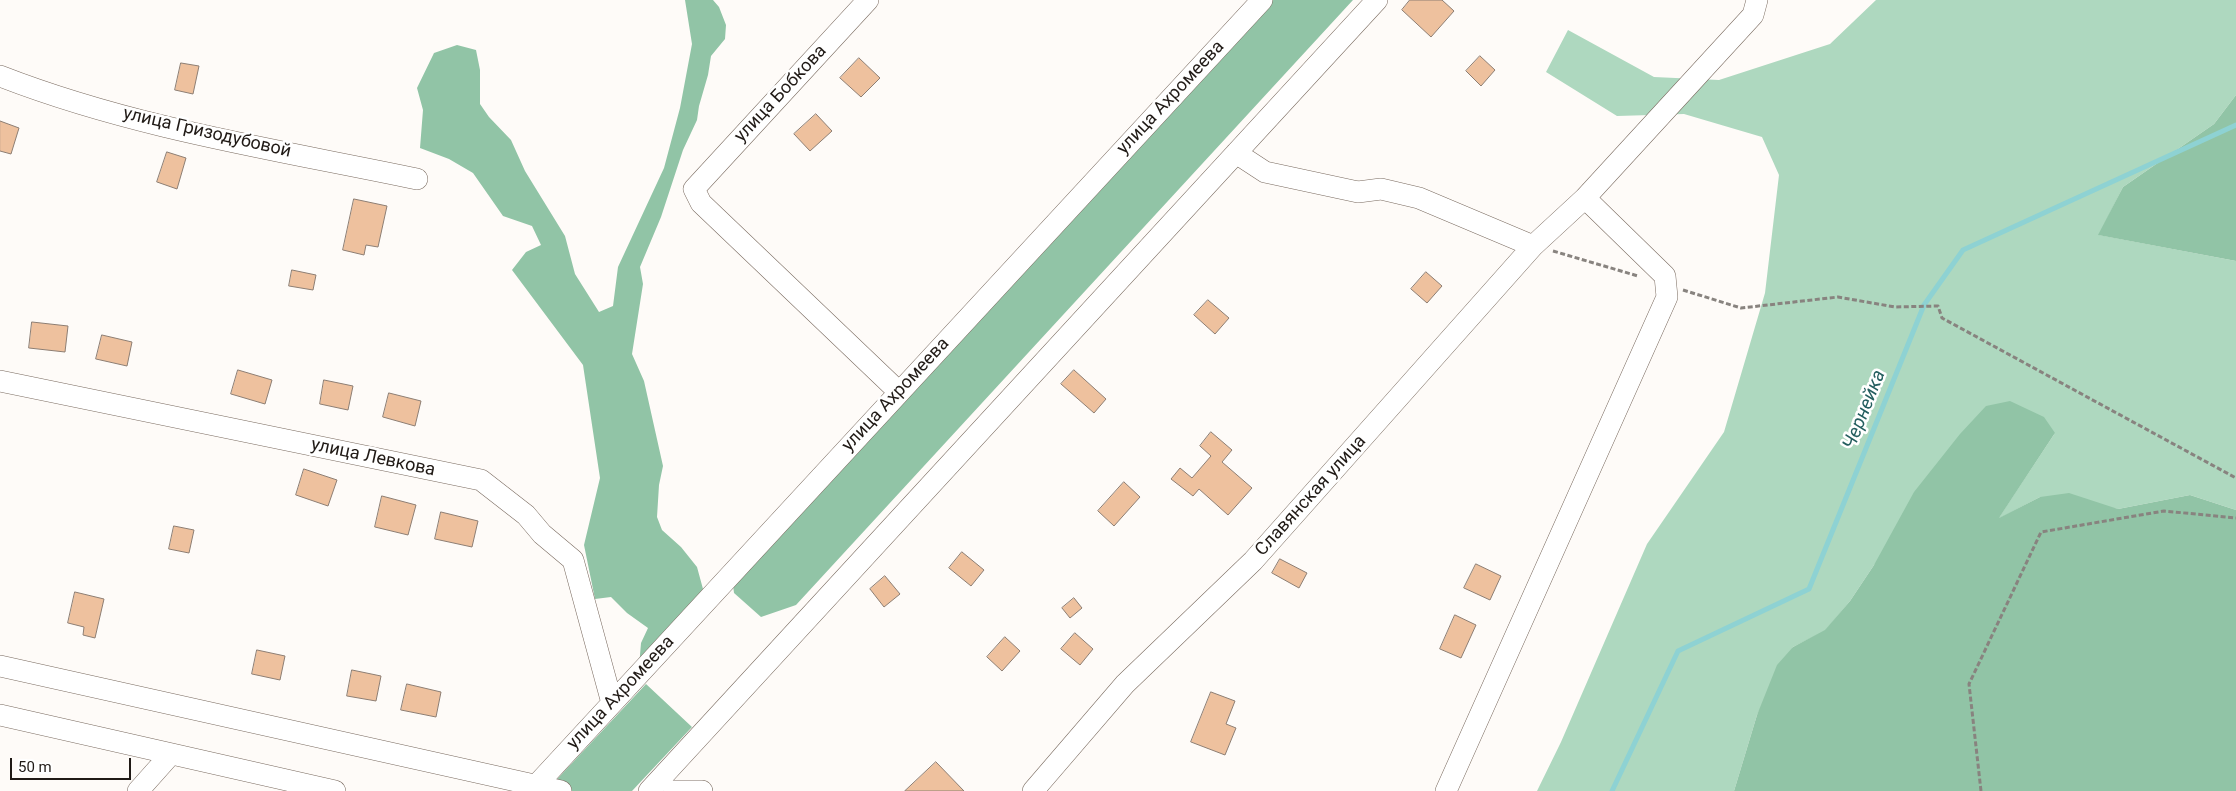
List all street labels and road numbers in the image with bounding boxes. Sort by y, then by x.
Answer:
street label: улица Ахромеева [1113,37,1229,159]
street label: улица Бобкова [730,41,832,147]
street label: улица Гризодубовой [121,103,293,163]
street label: улица Ахромеева [838,334,954,456]
street label: Славянская улица [1251,431,1371,561]
street label: улица Левкова [309,434,437,482]
street label: улица Ахромеева [563,632,679,754]

